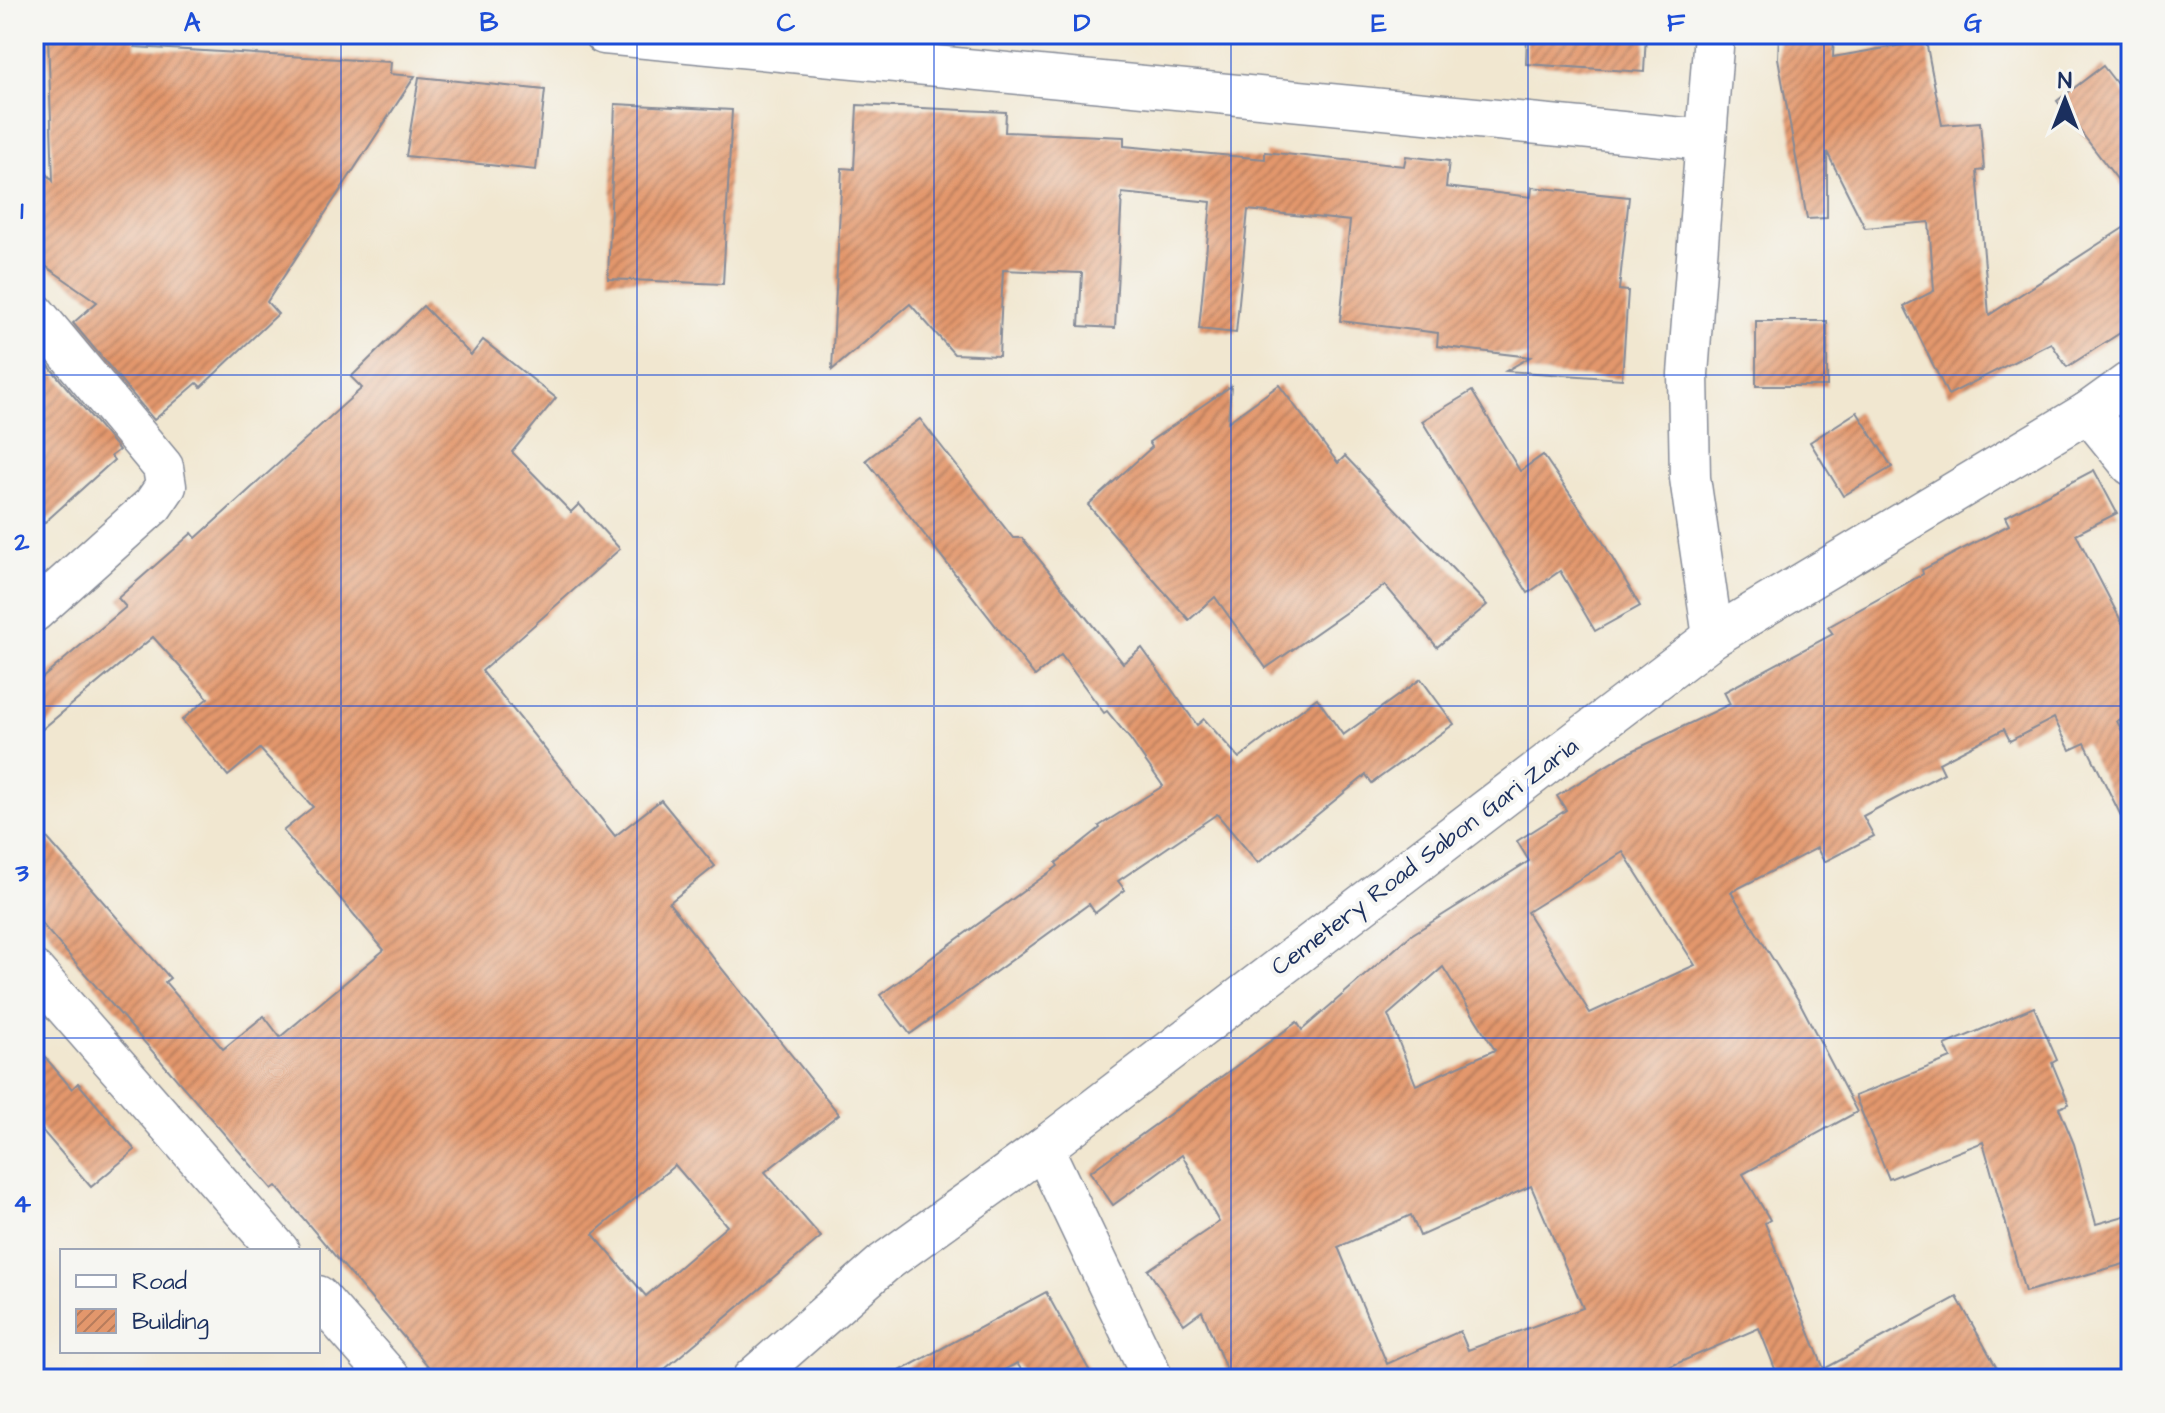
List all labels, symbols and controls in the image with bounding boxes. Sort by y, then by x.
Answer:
text: A [184,5,201,41]
text: B [480,5,499,41]
text: C [777,5,796,41]
text: D [1074,5,1091,41]
text: E [1371,5,1387,41]
text: F [1667,5,1686,41]
text: G [1964,5,1982,41]
north arrow [2025,60,2105,140]
text: N [2058,66,2072,97]
text: 1 [20,193,24,229]
text: 2 [14,524,30,560]
street label: Cemetery Road Sabon Gari Zaria [1264,730,1586,985]
text: 3 [14,855,29,891]
text: 4 [13,1186,31,1222]
legend [60,1249,320,1353]
text: Road [132,1265,187,1299]
text: Building [132,1305,209,1340]

